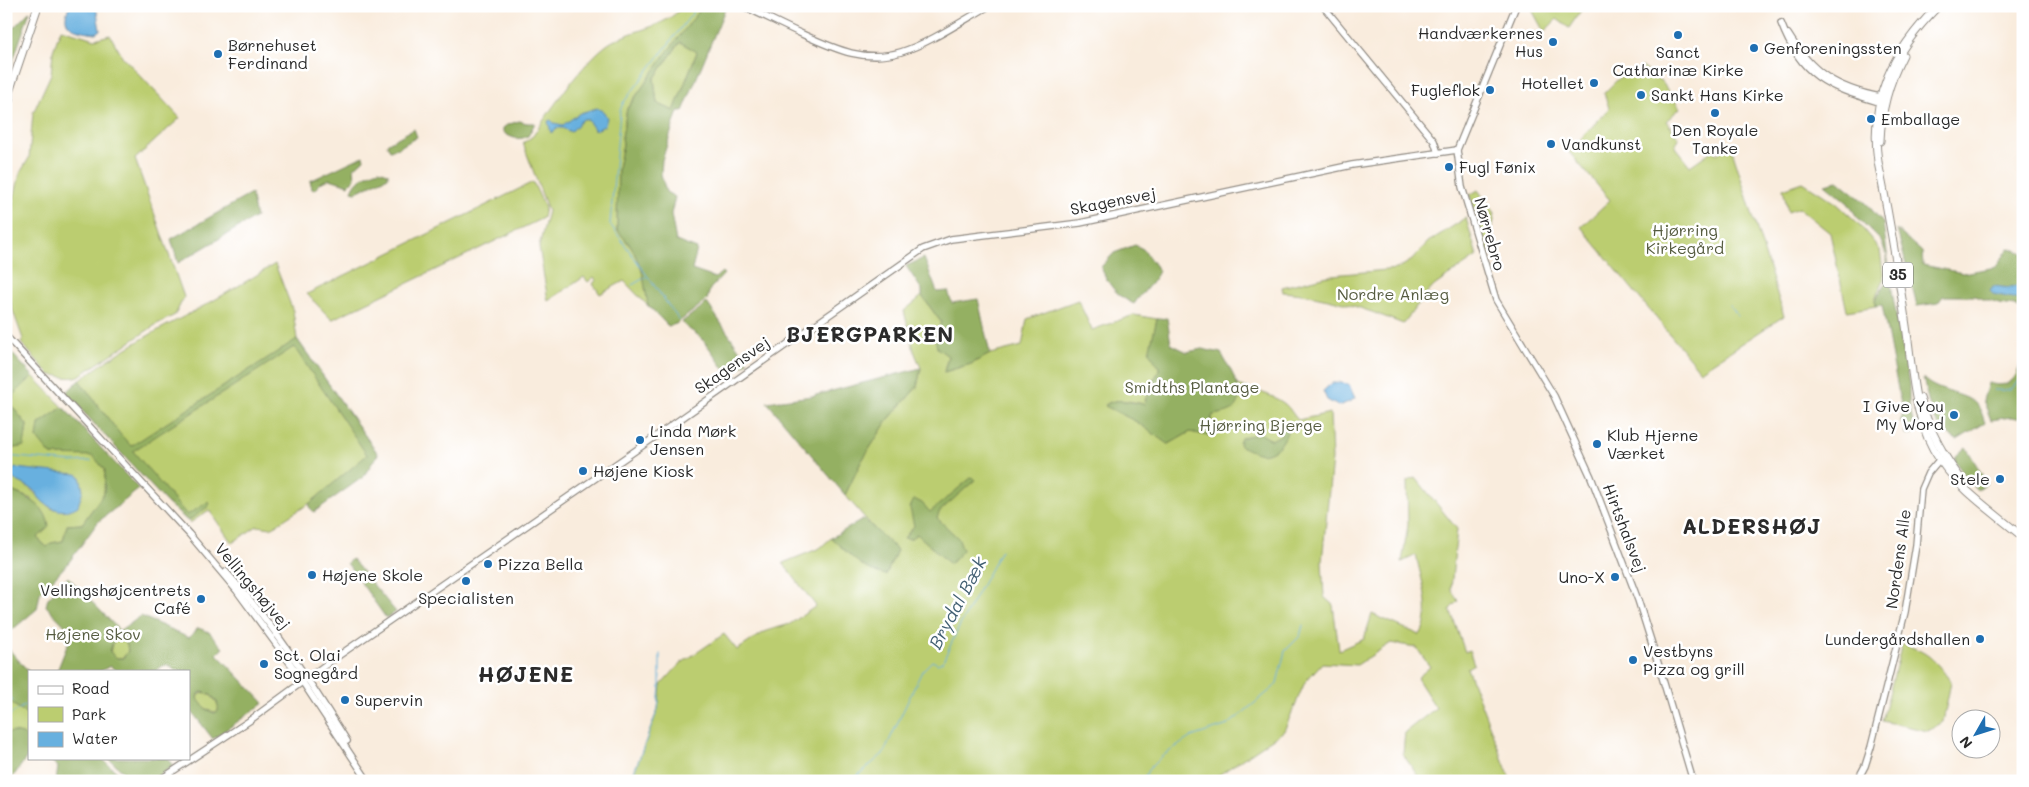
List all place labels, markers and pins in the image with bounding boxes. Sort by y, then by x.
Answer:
place label: Handværkernes Hus [1418,22,1543,61]
marker: Sanct Catharinæ Kirke [1672,29,1684,41]
place label: Børnehuset Ferdinand [228,34,317,73]
marker: Handværkernes Hus [1547,36,1559,48]
place label: Genforeningssten [1764,37,1902,58]
place label: Sanct Catharinæ Kirke [1612,41,1744,80]
marker: Genforeningssten [1748,42,1760,54]
marker: Børnehuset Ferdinand [212,48,224,60]
place label: Hotellet [1521,72,1584,93]
marker: Hotellet [1588,77,1600,89]
place label: Fugleflok [1411,79,1480,100]
marker: Fugleflok [1484,84,1496,96]
place label: Sankt Hans Kirke [1651,84,1784,105]
marker: Sankt Hans Kirke [1635,89,1647,101]
marker: Den Royale Tanke [1709,107,1721,119]
place label: Emballage [1881,108,1960,129]
marker: Emballage [1865,113,1877,125]
place label: Den Royale Tanke [1672,119,1758,158]
place label: Vandkunst [1561,133,1641,154]
marker: Vandkunst [1545,138,1557,150]
place label: Fugl Fønix [1459,156,1536,177]
marker: Fugl Fønix [1443,161,1455,173]
place label: I Give You My Word [1863,395,1944,434]
marker: I Give You My Word [1948,409,1960,421]
place label: Linda Mørk Jensen [650,420,736,459]
place label: Klub Hjerne Værket [1607,424,1698,463]
marker: Linda Mørk Jensen [634,434,646,446]
marker: Klub Hjerne Værket [1591,438,1603,450]
place label: Højene Kiosk [593,460,694,481]
marker: Højene Kiosk [577,465,589,477]
place label: Stele [1950,468,1990,489]
marker: Stele [1994,473,2006,485]
place label: Pizza Bella [498,553,583,574]
marker: Pizza Bella [482,558,494,570]
place label: Højene Skole [322,564,423,585]
place label: Uno-X [1559,566,1605,587]
marker: Højene Skole [306,569,318,581]
marker: Uno-X [1609,571,1621,583]
marker: Specialisten [460,575,472,587]
place label: Vellingshøjcentrets Café [40,579,191,618]
place label: Specialisten [418,587,514,608]
marker: Vellingshøjcentrets Café [195,593,207,605]
place label: Lundergårdshallen [1825,628,1970,649]
marker: Lundergårdshallen [1974,633,1986,645]
place label: Vestbyns Pizza og grill [1643,640,1745,679]
place label: Sct. Olai Sognegård [274,644,358,683]
marker: Vestbyns Pizza og grill [1627,654,1639,666]
marker: Sct. Olai Sognegård [258,658,270,670]
place label: Supervin [355,689,423,710]
marker: Supervin [339,694,351,706]

